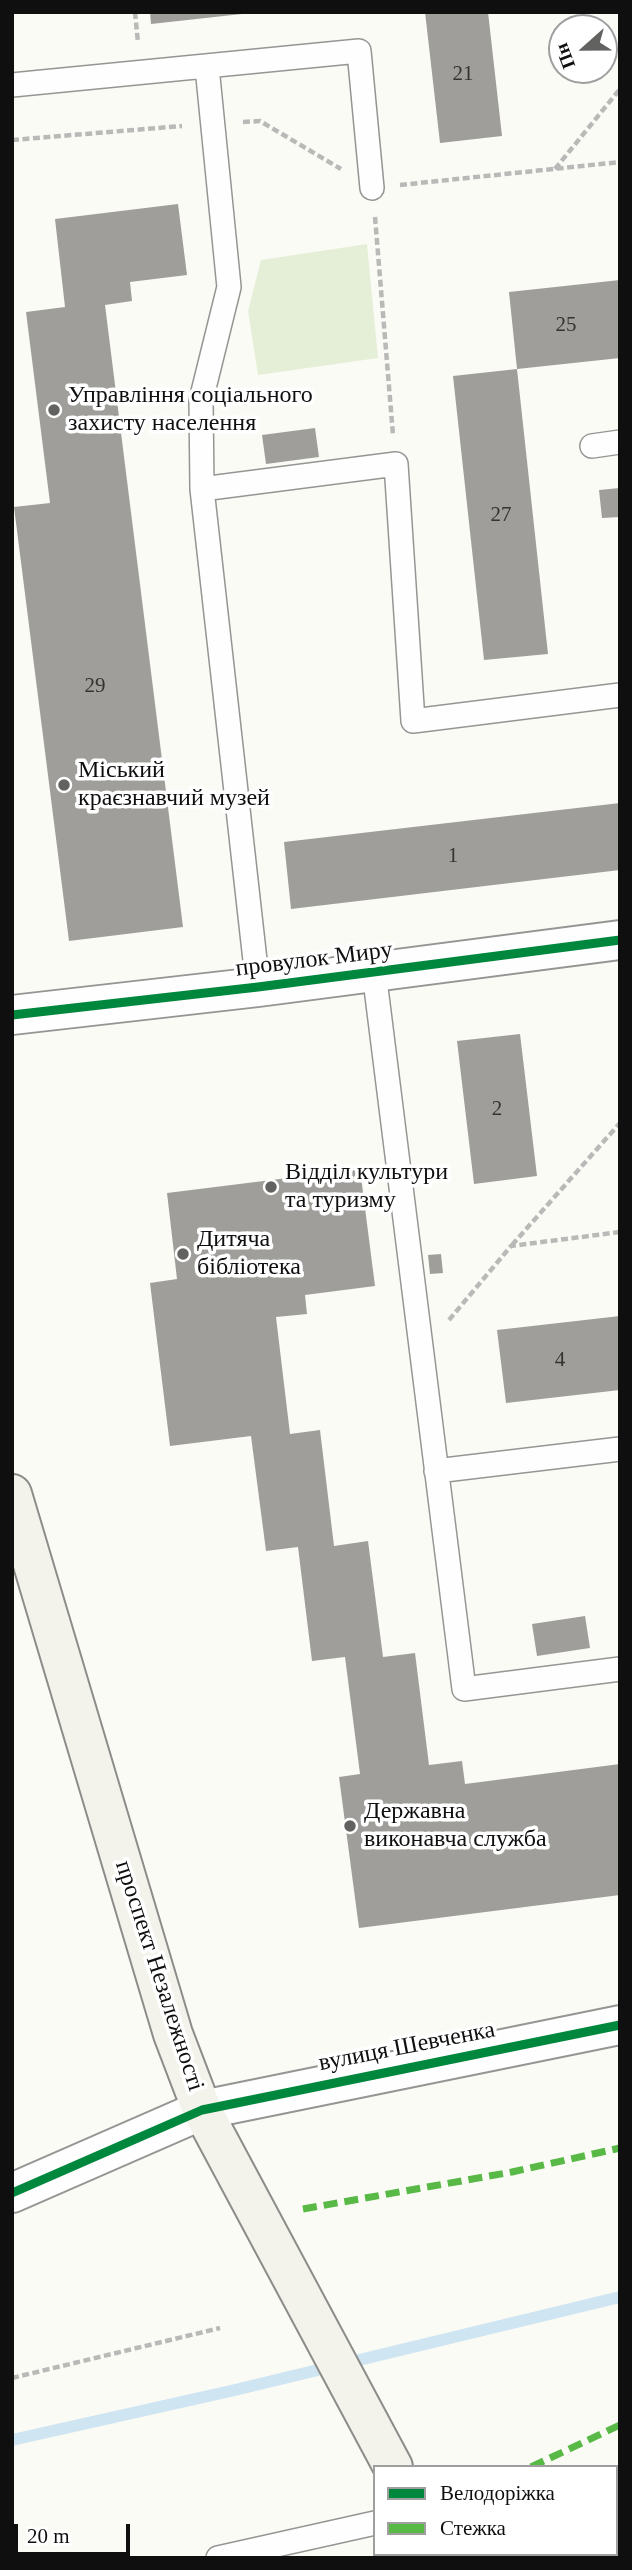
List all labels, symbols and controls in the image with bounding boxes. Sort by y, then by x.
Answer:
north arrow [548,14,618,84]
text: Пн [550,40,579,72]
house number: 21 [452,61,474,87]
house number: 25 [556,312,576,338]
place label: Управління соціального захисту населення [68,382,313,438]
marker: Управління соціального захисту населення [46,402,62,418]
house number: 27 [490,502,512,528]
house number: 29 [84,673,106,699]
place label: Міський краєзнавчий музей [78,757,270,813]
marker: Міський краєзнавчий музей [56,777,72,793]
house number: 1 [448,843,458,869]
street label: провулок Миру [234,936,394,984]
house number: 2 [492,1096,502,1122]
place label: Відділ культури та туризму [285,1159,448,1215]
marker: Відділ культури та туризму [263,1179,279,1195]
place label: Дитяча бібліотека [197,1226,301,1282]
marker: Дитяча бібліотека [175,1246,191,1262]
house number: 4 [555,1347,565,1373]
place label: Державна виконавча служба [364,1798,547,1854]
marker: Державна виконавча служба [342,1818,358,1834]
street label: проспект Незалежності [108,1857,210,2095]
street label: вулиця Шевченка [316,2016,498,2078]
legend [373,2465,618,2556]
text: Велодоріжка [440,2481,555,2505]
scale bar [18,2510,133,2554]
text: Стежка [440,2516,506,2540]
text: 20 m [27,2524,70,2548]

